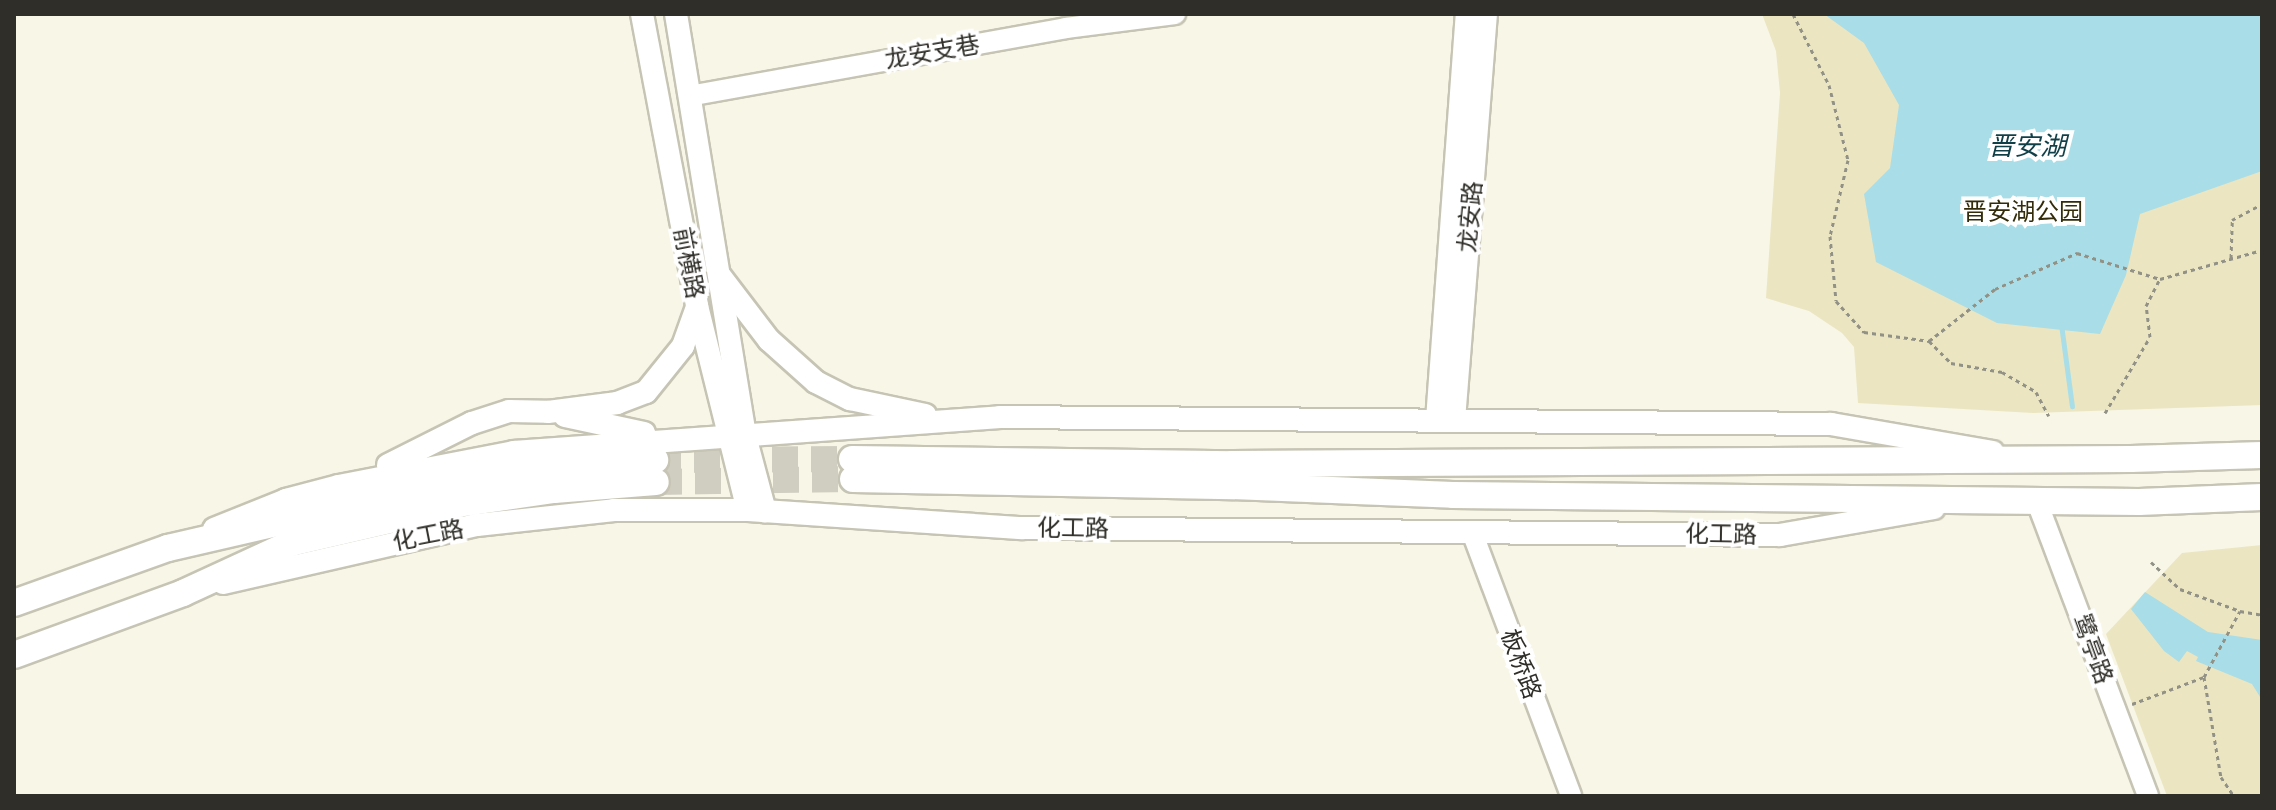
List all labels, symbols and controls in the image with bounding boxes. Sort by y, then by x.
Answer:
street label: 龙安支巷 [882,29,982,75]
water label: 晋安湖 [1988,130,2066,162]
street label: 龙安路 [1453,180,1487,254]
park label: 晋安湖公园 [1963,198,2083,226]
street label: 前横路 [668,225,710,301]
street label: 化工路 [1037,513,1109,543]
street label: 化工路 [390,514,466,556]
street label: 化工路 [1685,519,1757,549]
street label: 鹭亭路 [2067,610,2119,688]
street label: 板桥路 [1495,625,1547,703]

